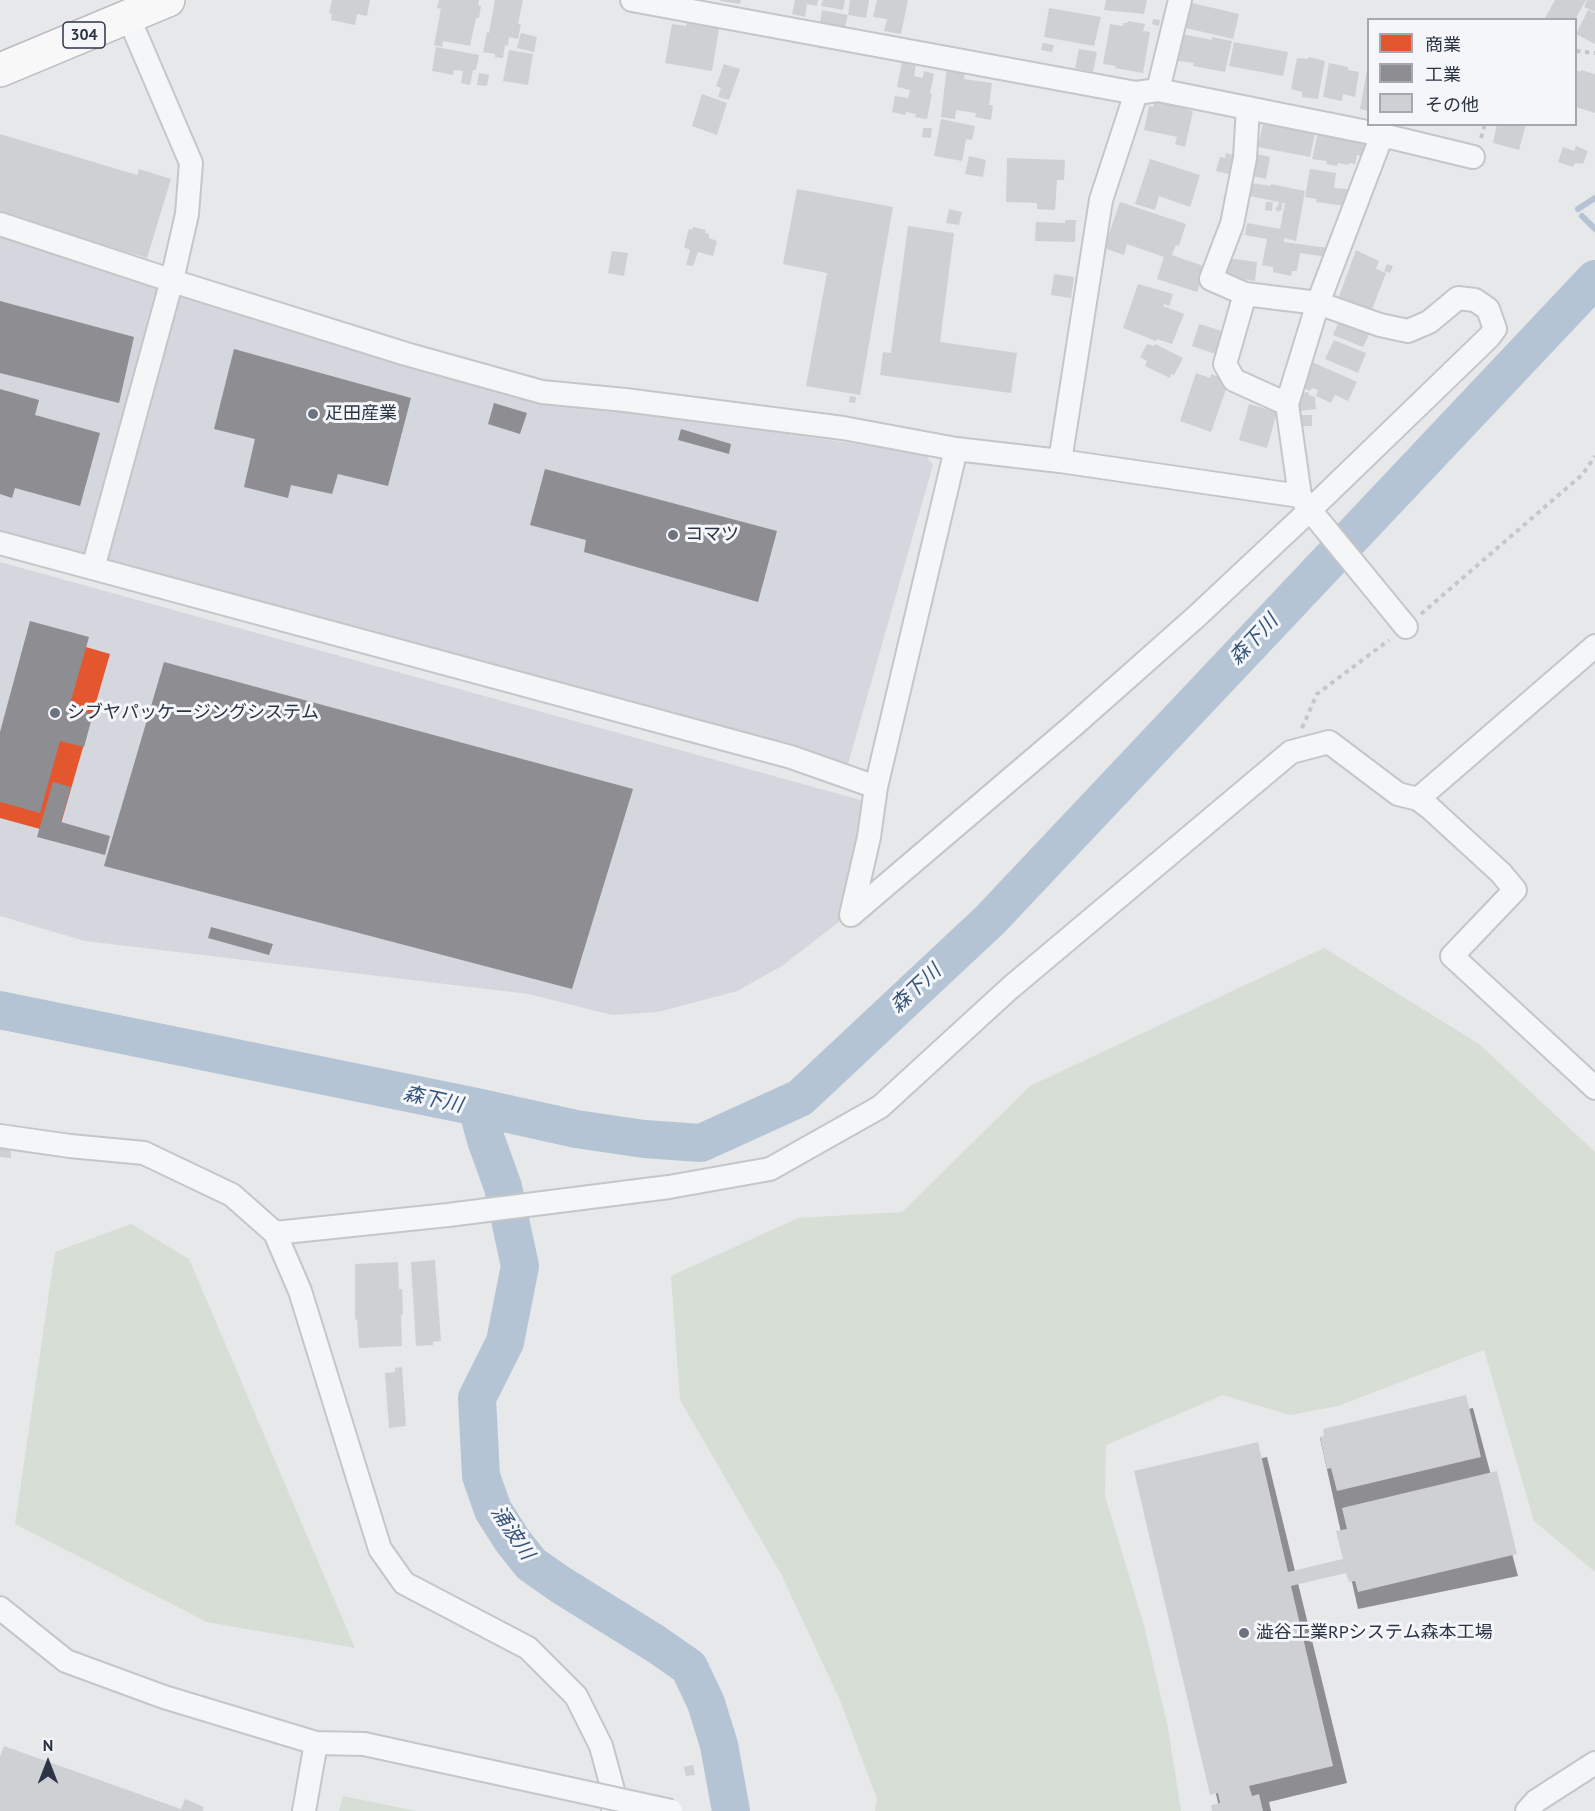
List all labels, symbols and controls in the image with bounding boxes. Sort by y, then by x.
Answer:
legend [1367,18,1577,126]
road number: 304 [63,22,105,48]
text: 商業 [1425,33,1461,56]
text: 工業 [1425,63,1461,86]
text: その他 [1425,93,1479,116]
place label: 疋田産業 [325,403,397,425]
marker: 疋田産業 [306,407,320,421]
place label: コマツ [685,524,739,546]
marker: コマツ [666,528,680,542]
water label: 森下川 [1225,610,1283,670]
place label: シブヤパッケージングシステム [67,702,319,724]
marker: シブヤパッケージングシステム [48,706,62,720]
water label: 森下川 [886,960,946,1018]
water label: 森下川 [401,1082,465,1118]
water label: 涌波川 [485,1501,539,1565]
place label: 澁谷工業RPシステム森本工場 [1256,1622,1493,1644]
marker: 澁谷工業RPシステム森本工場 [1237,1626,1251,1640]
north arrow [18,1733,78,1793]
text: N [43,1735,53,1755]

